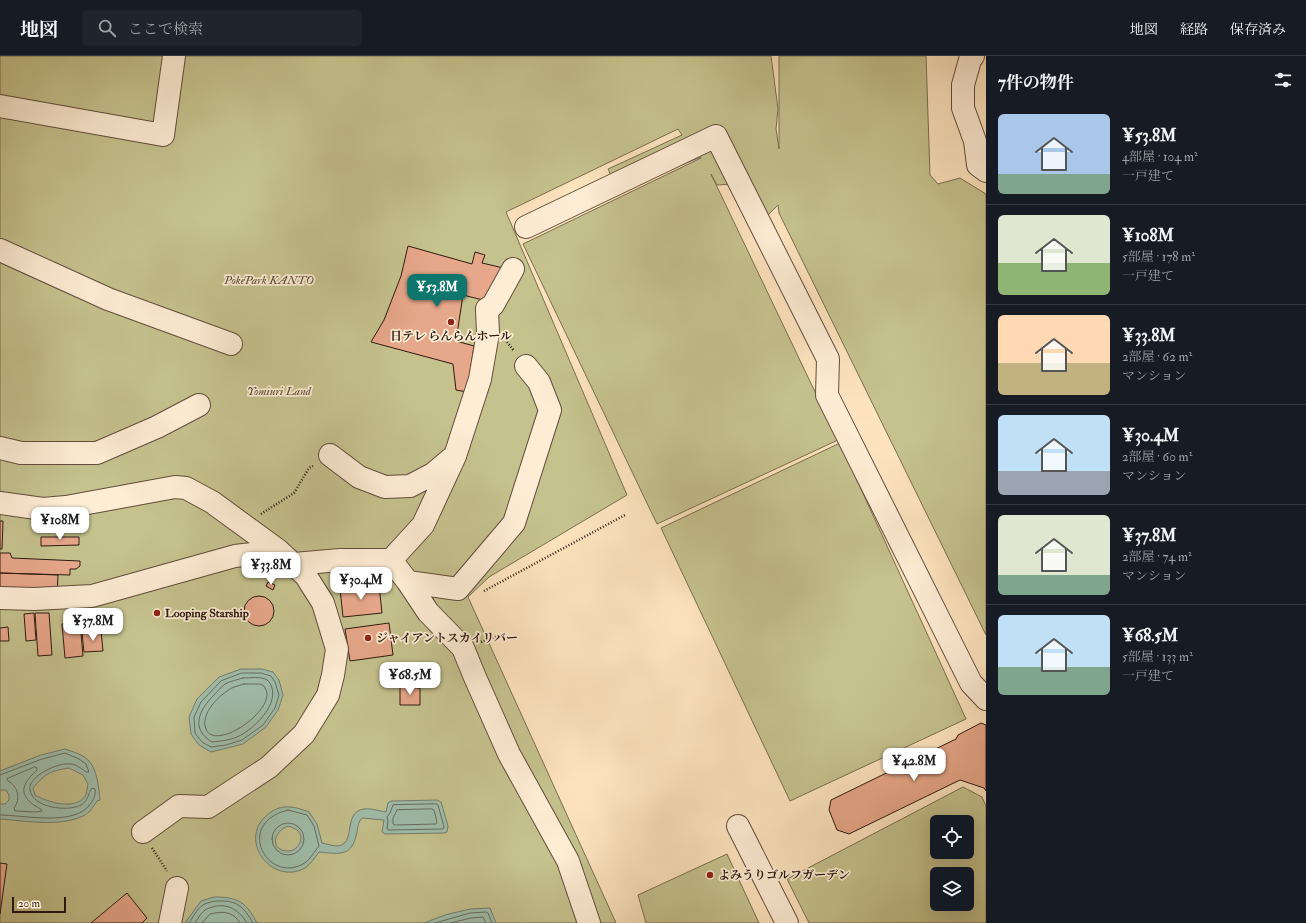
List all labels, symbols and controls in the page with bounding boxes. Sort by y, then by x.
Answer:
search box [82,10,362,46]
icon: search [96,17,118,39]
text: 地図 [20,18,58,42]
text: ここで検索 [128,20,203,39]
text: 地図 [1130,21,1158,38]
text: 経路 [1180,21,1208,38]
text: 保存済み [1230,21,1286,38]
icon: filters [1272,69,1294,91]
text: 7件の物件 [998,72,1074,93]
text: ¥53.8M [1122,125,1177,146]
icon: home [1030,130,1078,178]
text: 4部屋 · 104 m² [1122,149,1198,165]
text: 一戸建て [1122,168,1174,184]
text: ¥108M [1122,225,1174,246]
icon: home [1030,231,1078,279]
text: 5部屋 · 178 m² [1122,249,1195,265]
text: 一戸建て [1122,268,1174,284]
park label: PokéPark KANTO [223,273,314,288]
pin: ¥53.8M [404,274,470,308]
text: ¥53.8M [416,279,458,295]
marker: 日テレ らんらんホール [446,317,456,327]
text: ¥33.8M [1122,325,1176,346]
place label: 日テレ らんらんホール [390,329,512,344]
icon: home [1030,331,1078,379]
text: 2部屋 · 62 m² [1122,349,1192,365]
text: マンション [1122,368,1186,384]
park label: Yomiuri Land [247,384,312,399]
text: ¥30.4M [1122,425,1179,446]
icon: home [1030,431,1078,479]
text: 2部屋 · 60 m² [1122,449,1192,465]
text: マンション [1122,468,1186,484]
pin: ¥108M [32,507,88,541]
text: ¥108M [40,512,80,528]
text: ¥37.8M [1122,525,1176,546]
icon: home [1030,531,1078,579]
text: 2部屋 · 74 m² [1122,549,1192,565]
pin: ¥33.8M [238,552,304,586]
text: ¥33.8M [251,557,291,573]
pin: ¥30.4M [328,567,394,601]
text: マンション [1122,568,1186,584]
text: ¥30.4M [339,572,383,588]
place label: Looping Starship [165,606,249,621]
pin: ¥37.8M [60,608,126,642]
marker: Looping Starship [152,608,162,618]
text: ¥37.8M [72,613,114,629]
text: ¥68.5M [1122,625,1178,646]
place label: ジャイアントスカイリバー [376,631,518,646]
icon: home [1030,631,1078,679]
marker: ジャイアントスカイリバー [363,633,373,643]
text: 5部屋 · 133 m² [1122,649,1193,665]
pin: ¥68.5M [377,662,443,696]
text: ¥68.5M [388,667,432,683]
text: 一戸建て [1122,668,1174,684]
pin: ¥42.8M [881,748,947,782]
text: ¥42.8M [892,753,936,769]
map controls [930,815,974,911]
button: locate [930,815,974,859]
button: layers [930,867,974,911]
place label: よみうりゴルフガーデン [718,868,850,883]
marker: よみうりゴルフガーデン [705,870,715,880]
scale bar [12,895,66,914]
text: 20 m [18,897,40,910]

